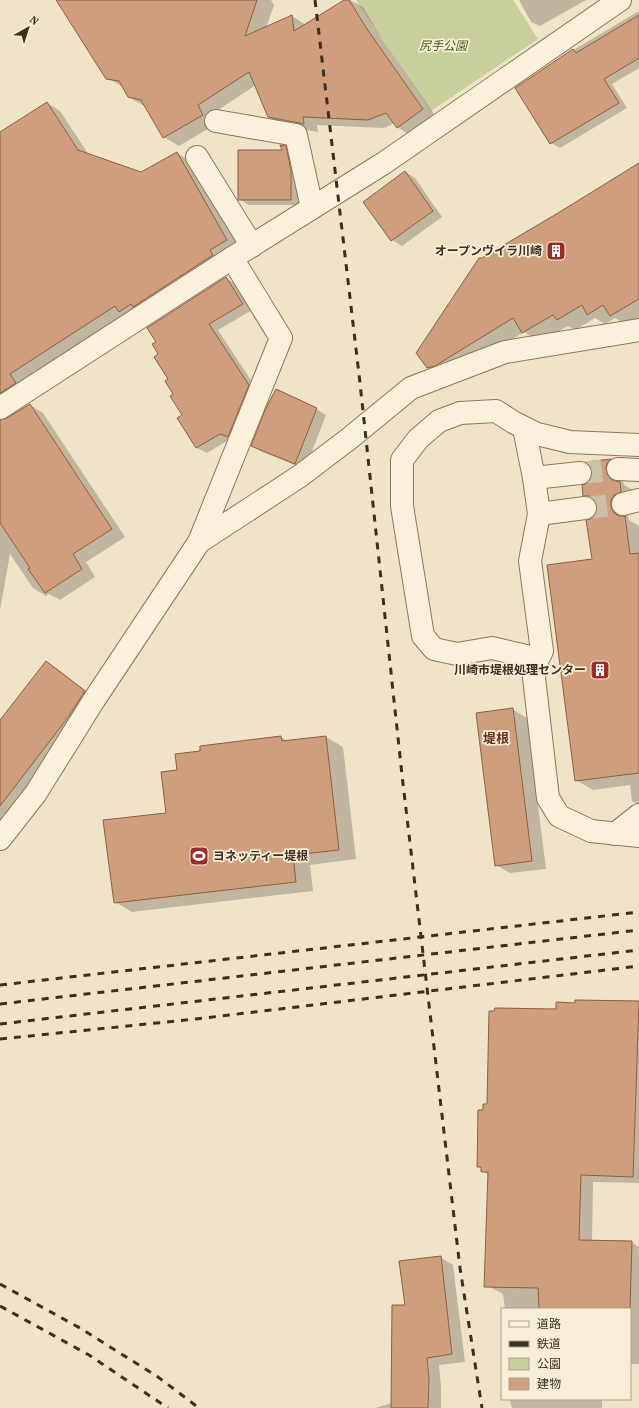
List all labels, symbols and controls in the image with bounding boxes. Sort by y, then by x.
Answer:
north arrow [8,8,48,48]
text: N [26,12,42,29]
park label: 尻手公園 [419,38,469,54]
building icon: オープンヴイラ川崎 [545,240,567,262]
place label: オープンヴイラ川崎 [435,243,542,259]
building icon: 川崎市堤根処理センター [589,659,611,681]
place label: 川崎市堤根処理センター [454,662,586,678]
district label: 堤根 [483,730,509,747]
sports icon: ヨネッティー堤根 [188,845,210,867]
place label: ヨネッティー堤根 [213,848,308,864]
legend [501,1308,631,1400]
text: 道路 [537,1316,561,1332]
text: 鉄道 [537,1336,561,1352]
text: 公園 [537,1356,561,1372]
text: 建物 [537,1376,561,1392]

